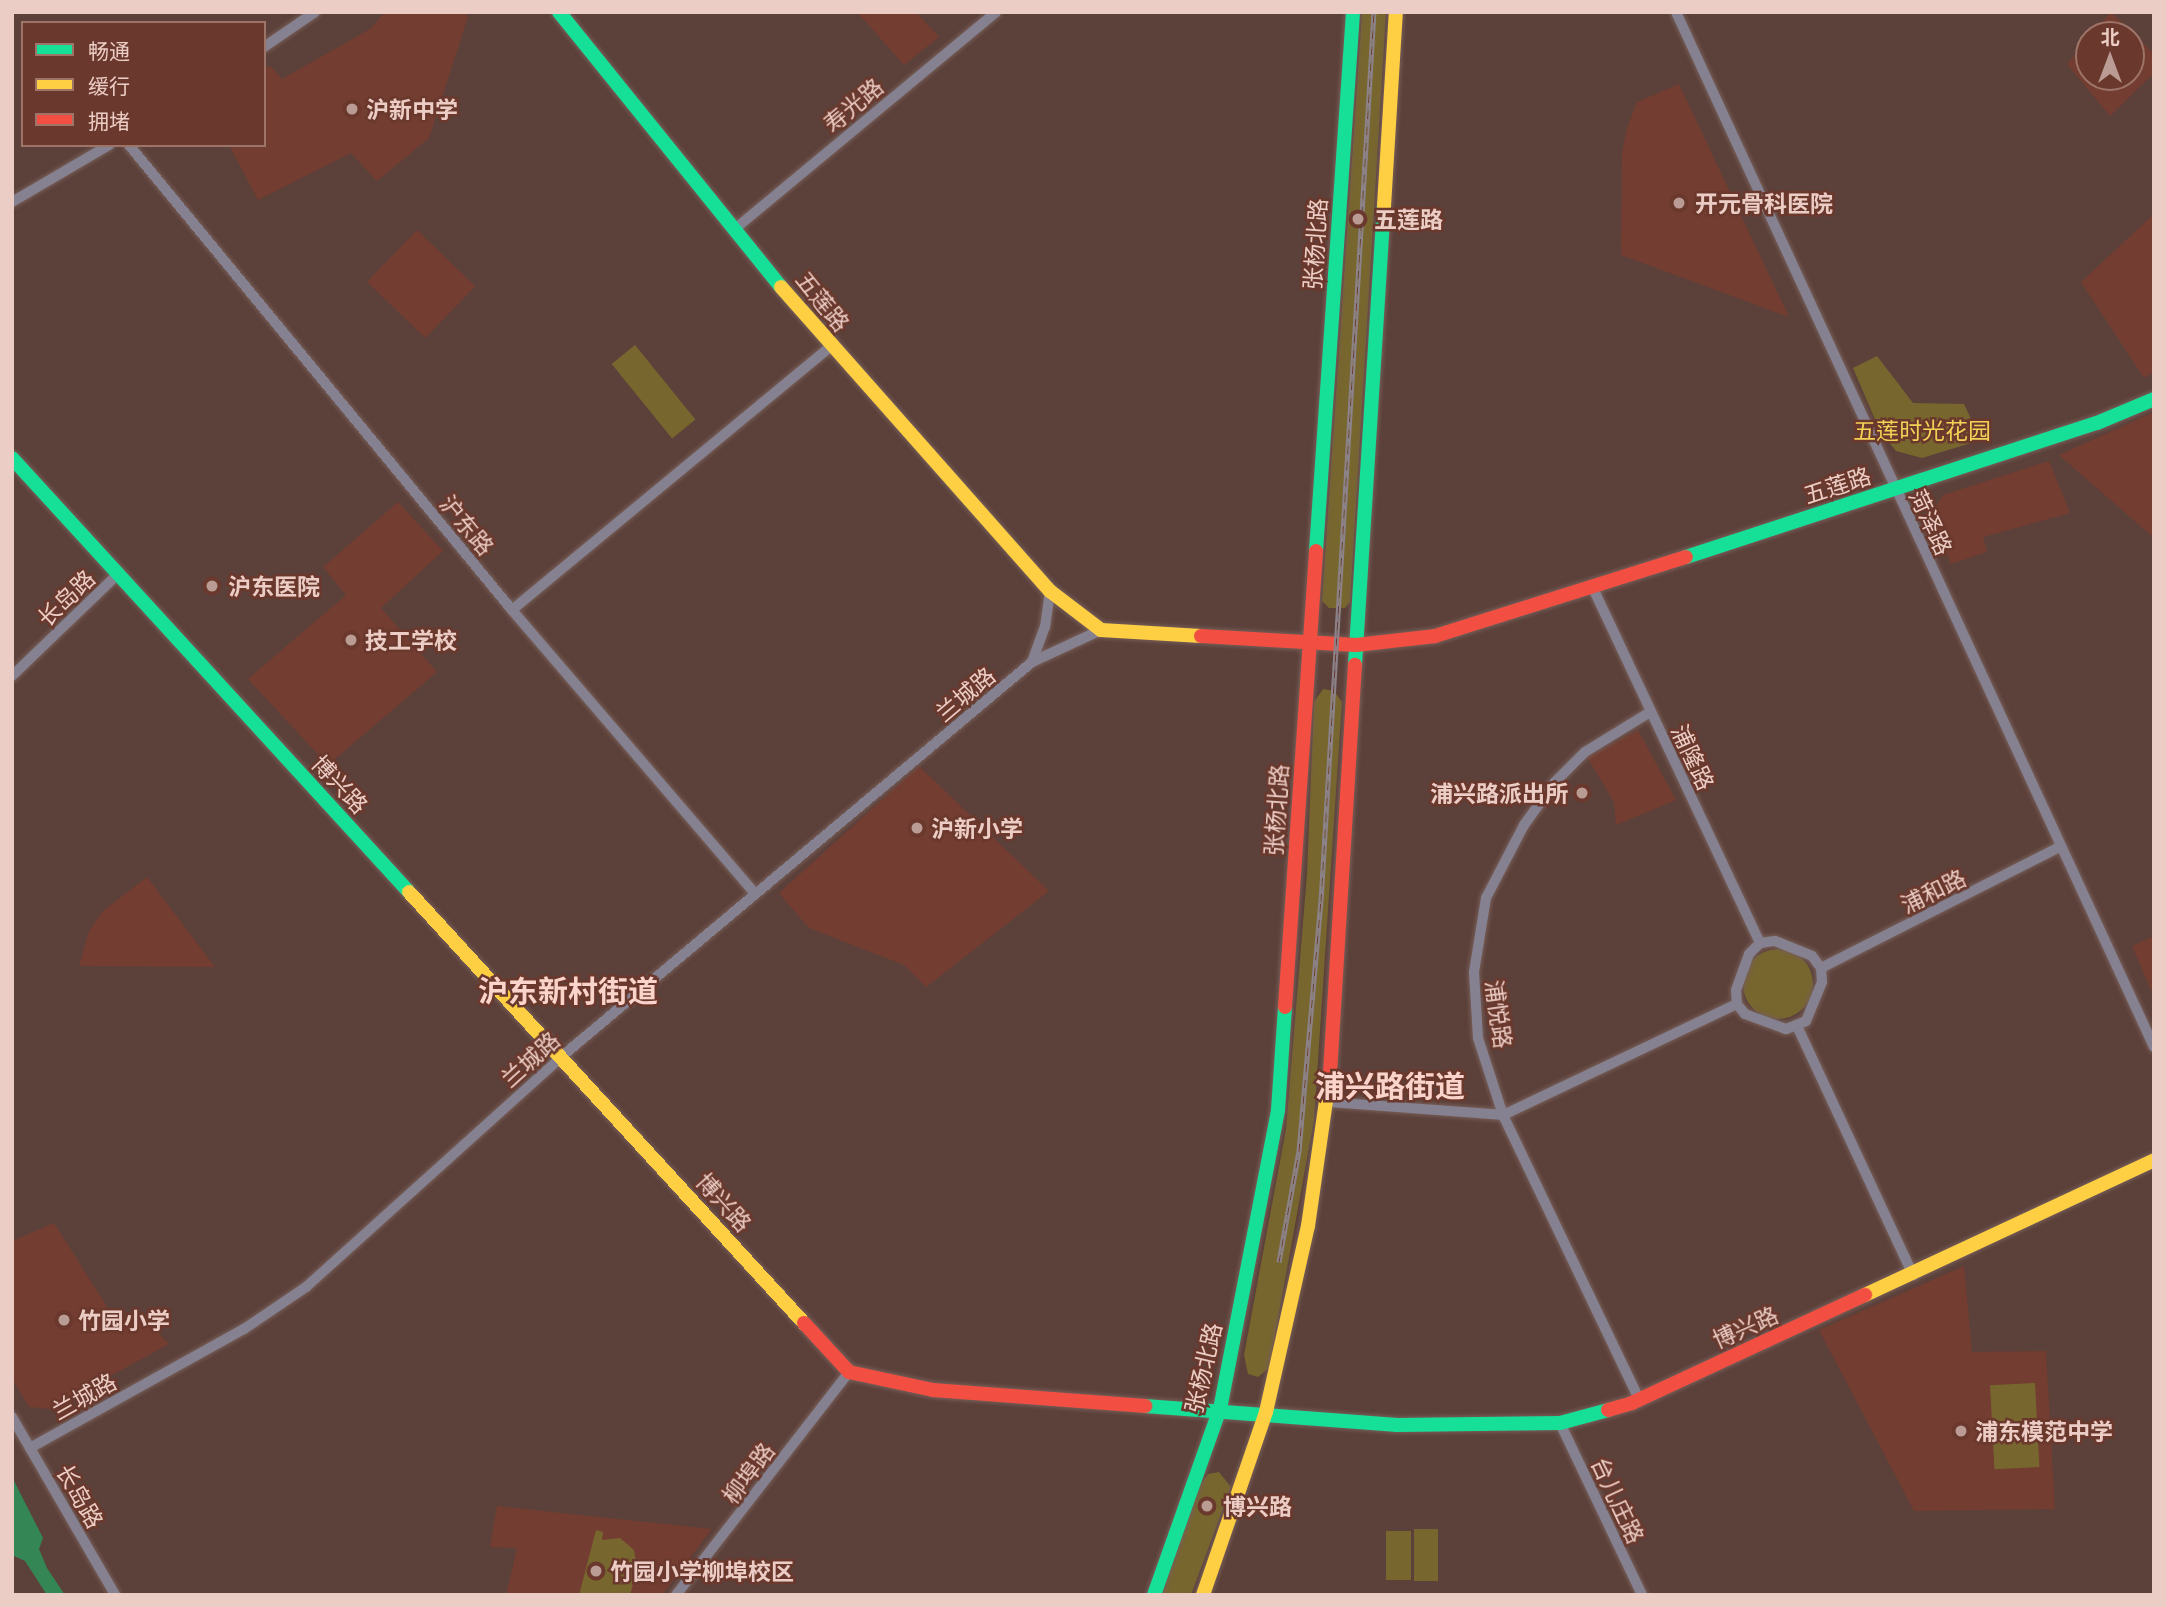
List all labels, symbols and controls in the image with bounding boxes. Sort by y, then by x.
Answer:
legend [21,21,266,147]
north arrow [2075,21,2145,91]
text: 北 [2100,24,2120,50]
text: 畅通 [88,37,130,65]
text: 缓行 [88,72,130,100]
street label: 寿光路 [818,72,888,138]
place label: 沪新中学 [366,95,458,123]
marker: 沪新中学 [344,101,360,117]
text: 拥堵 [88,107,130,135]
place label: 开元骨科医院 [1695,189,1833,217]
marker: 开元骨科医院 [1669,193,1689,213]
street label: 张杨北路 [1298,197,1332,291]
place label: 五莲路 [1374,205,1443,233]
marker: 五莲路 [1348,209,1368,229]
street label: 五莲路 [791,266,855,336]
park label: 五莲时光花园 [1853,416,1991,444]
street label: 五莲路 [1800,461,1874,509]
street label: 菏泽路 [1904,485,1958,559]
street label: 沪东路 [434,490,500,560]
street label: 长岛路 [32,564,100,632]
place label: 沪东医院 [228,572,320,600]
marker: 沪东医院 [202,576,222,596]
place label: 技工学校 [365,626,457,654]
marker: 技工学校 [343,632,359,648]
street label: 兰城路 [930,661,1000,727]
street label: 浦隆路 [1666,720,1720,794]
street label: 博兴路 [306,749,374,819]
street label: 张杨北路 [1259,763,1293,857]
place label: 浦兴路派出所 [1430,779,1568,807]
marker: 浦兴路派出所 [1574,785,1590,801]
place label: 沪新小学 [931,814,1023,842]
marker: 沪新小学 [909,820,925,836]
street label: 浦和路 [1896,863,1970,919]
district label: 沪东新村街道 [478,973,658,1009]
street label: 浦悦路 [1481,978,1517,1050]
street label: 兰城路 [495,1026,565,1092]
district label: 浦兴路街道 [1315,1068,1465,1104]
street label: 博兴路 [691,1167,757,1237]
street label: 博兴路 [1708,1300,1782,1354]
place label: 竹园小学 [78,1306,170,1334]
marker: 竹园小学 [56,1312,72,1328]
street label: 张杨北路 [1179,1320,1227,1416]
street label: 兰城路 [47,1367,121,1425]
place label: 浦东模范中学 [1975,1417,2113,1445]
marker: 浦东模范中学 [1953,1423,1969,1439]
street label: 柳埠路 [716,1437,780,1509]
street label: 台儿庄路 [1586,1452,1650,1548]
street label: 长岛路 [51,1459,109,1533]
place label: 博兴路 [1223,1492,1292,1520]
marker: 博兴路 [1197,1496,1217,1516]
place label: 竹园小学柳埠校区 [610,1557,794,1585]
marker: 竹园小学柳埠校区 [588,1563,604,1579]

